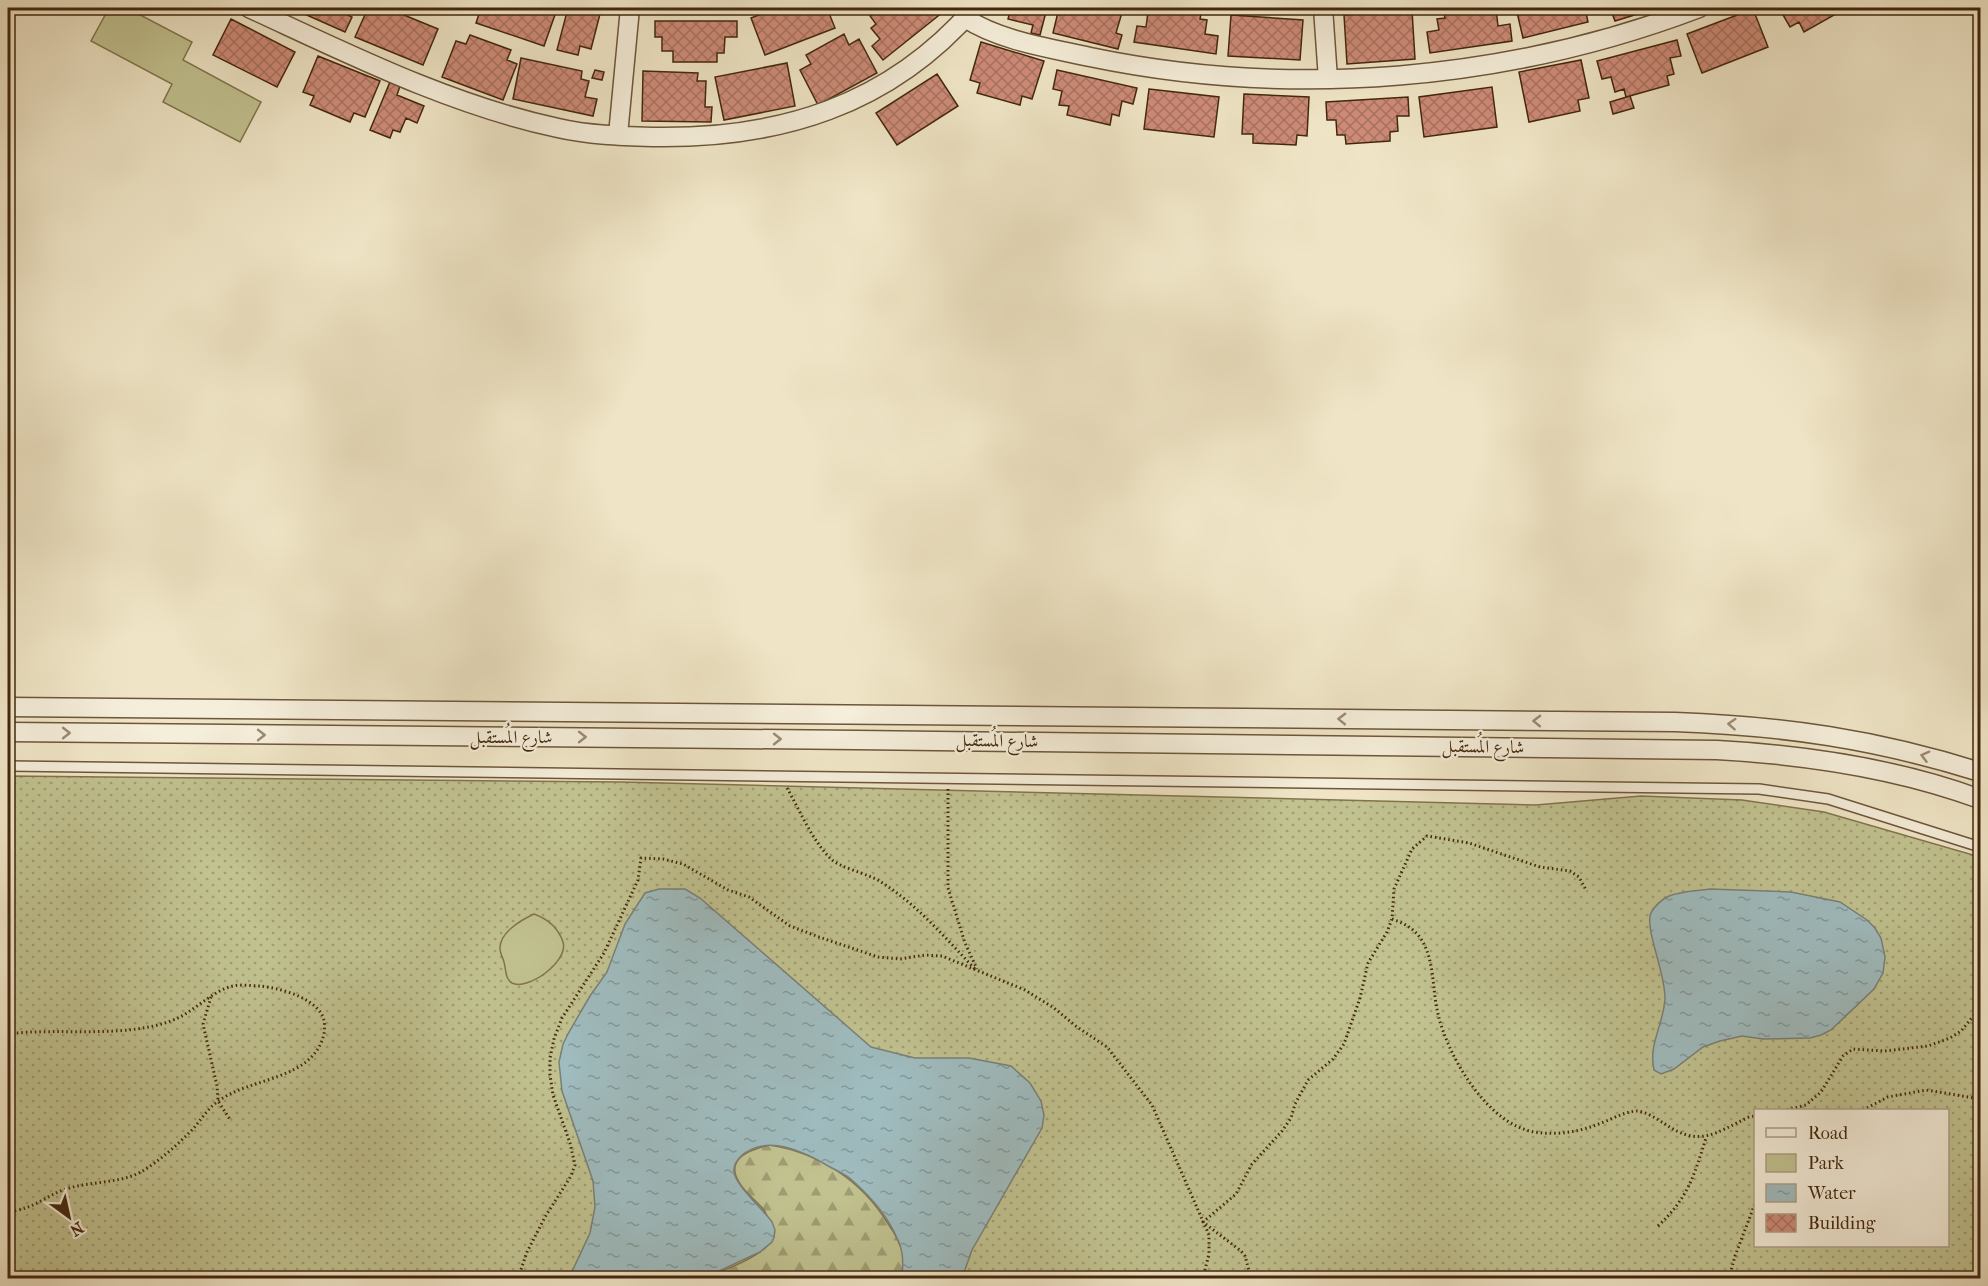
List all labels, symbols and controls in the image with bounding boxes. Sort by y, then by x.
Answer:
one-way arrow [1338,713,1347,725]
one-way arrow [1533,715,1542,727]
one-way arrow [1728,718,1737,731]
street label: شارع المُستقبل [470,722,552,752]
street label: شارع المُستقبل [955,725,1039,756]
one-way arrow [61,727,70,739]
one-way arrow [256,729,265,741]
one-way arrow [577,731,586,743]
street label: شارع المُستقبل [1441,731,1525,762]
one-way arrow [772,733,781,745]
one-way arrow [1920,750,1930,763]
legend [1754,1109,1949,1247]
text: Road [1808,1123,1848,1144]
text: Park [1808,1153,1845,1174]
text: Water [1807,1183,1856,1204]
north arrow [39,1187,99,1247]
text: Building [1808,1213,1876,1234]
text: N [66,1218,87,1241]

